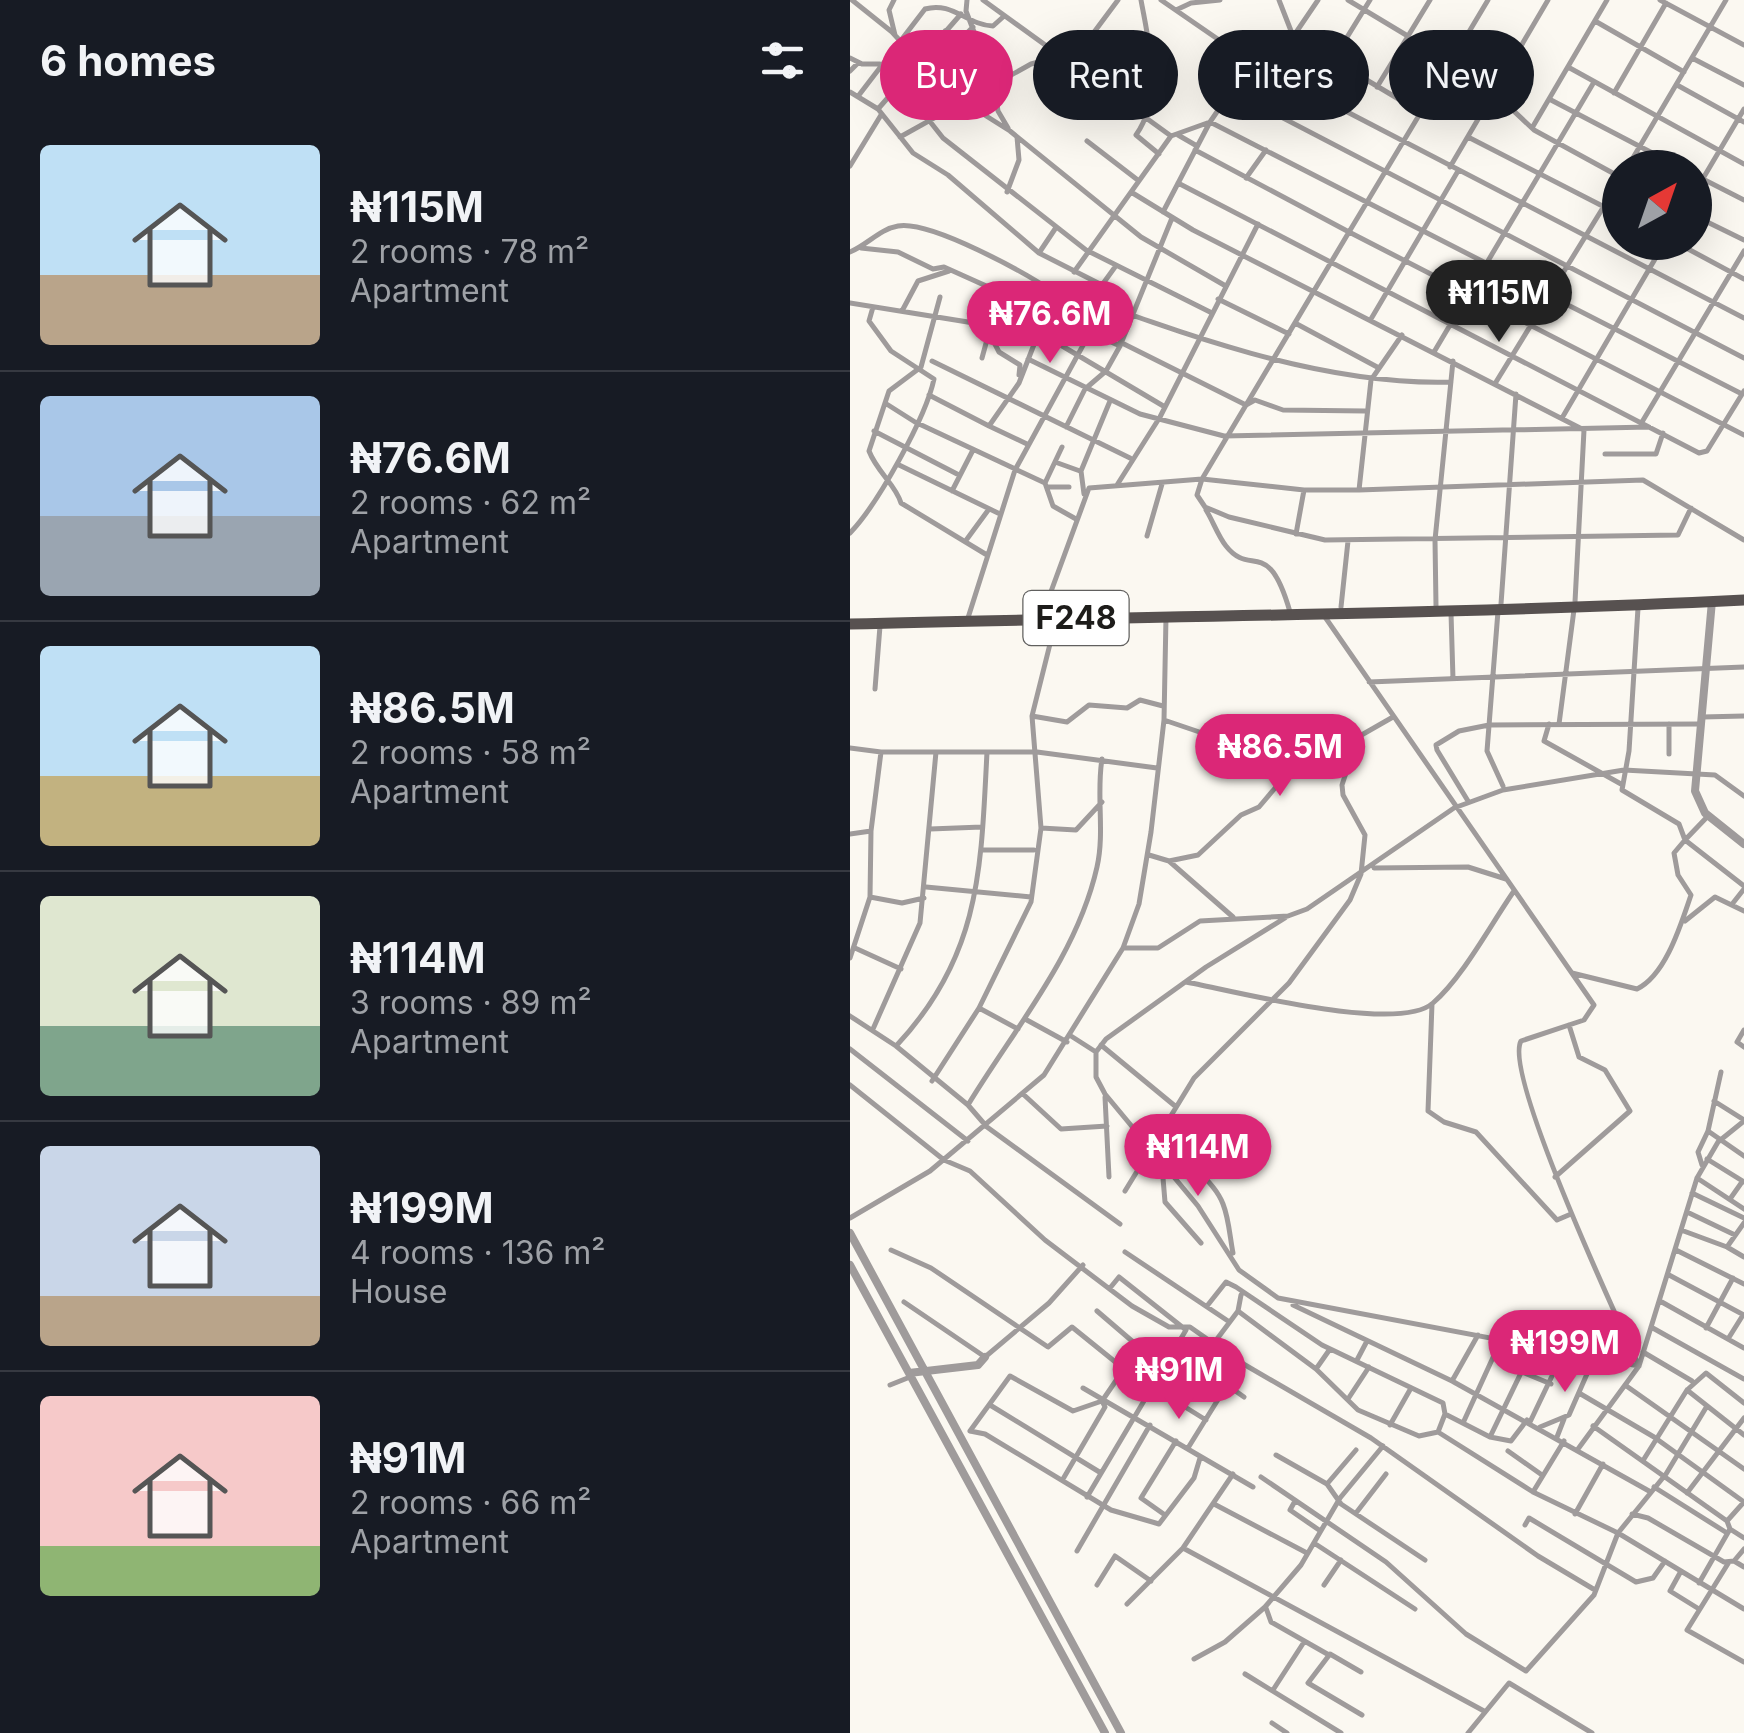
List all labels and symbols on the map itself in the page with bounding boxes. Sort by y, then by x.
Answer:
north arrow [1602,150,1712,260]
pin: ₦115M [1429,260,1569,345]
pin: ₦76.6M [969,281,1131,366]
road number: F248 [1024,591,1128,645]
pin: ₦86.5M [1199,714,1361,799]
pin: ₦114M [1128,1114,1268,1199]
pin: ₦199M [1495,1310,1635,1395]
pin: ₦91M [1120,1337,1238,1422]

